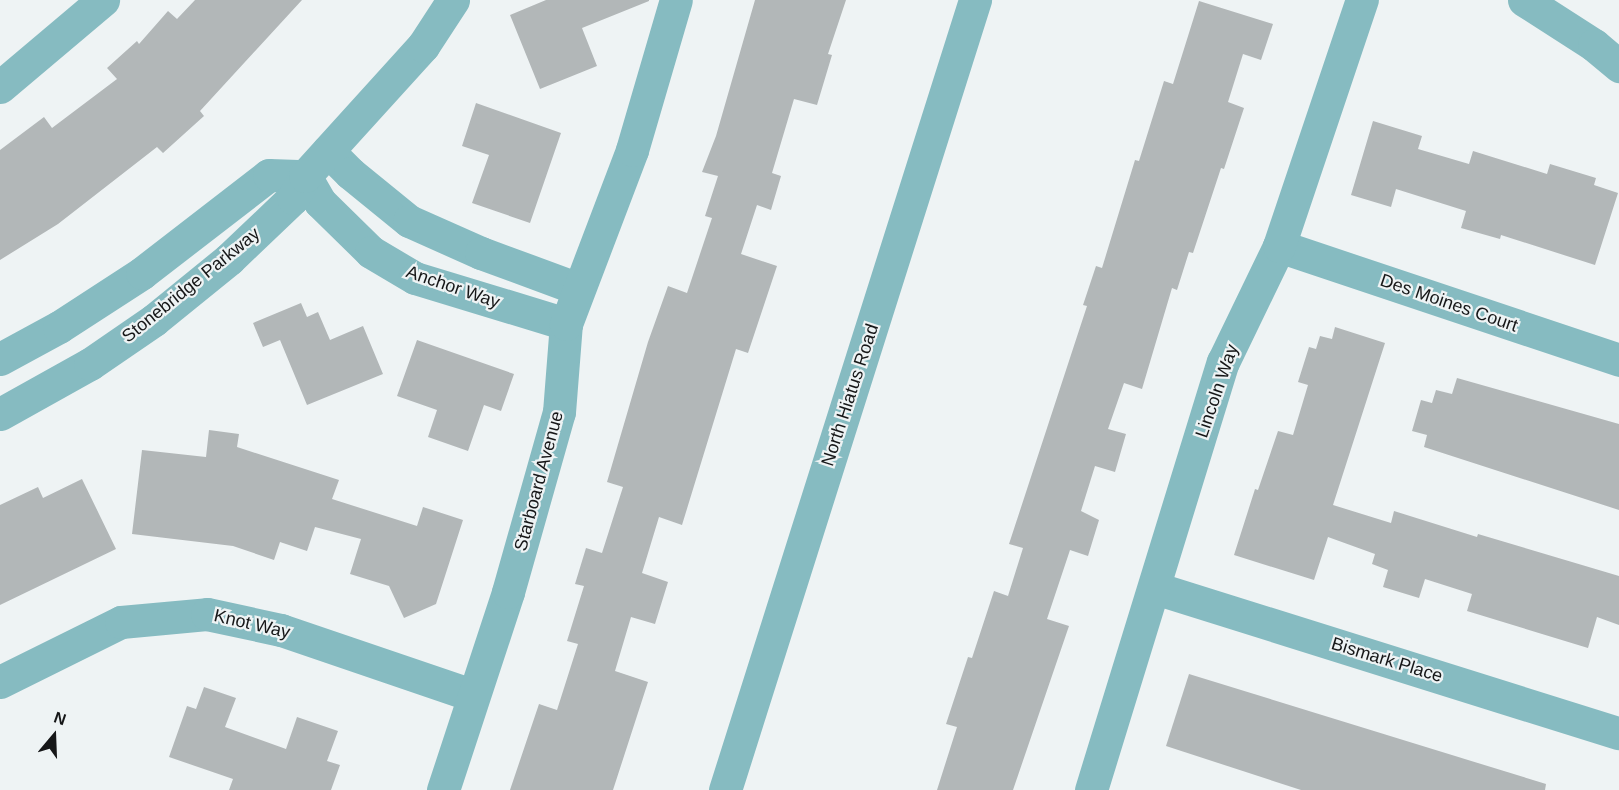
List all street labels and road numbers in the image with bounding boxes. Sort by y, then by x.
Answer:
street label: Stonebridge Parkway [118,223,264,347]
street label: Anchor Way [403,261,503,313]
street label: Des Moines Court [1377,269,1521,337]
street label: North Hiatus Road [817,321,883,469]
street label: Lincoln Way [1191,341,1243,441]
street label: Starboard Avenue [510,408,568,554]
street label: Knot Way [212,605,292,643]
street label: Bismark Place [1329,633,1445,687]

